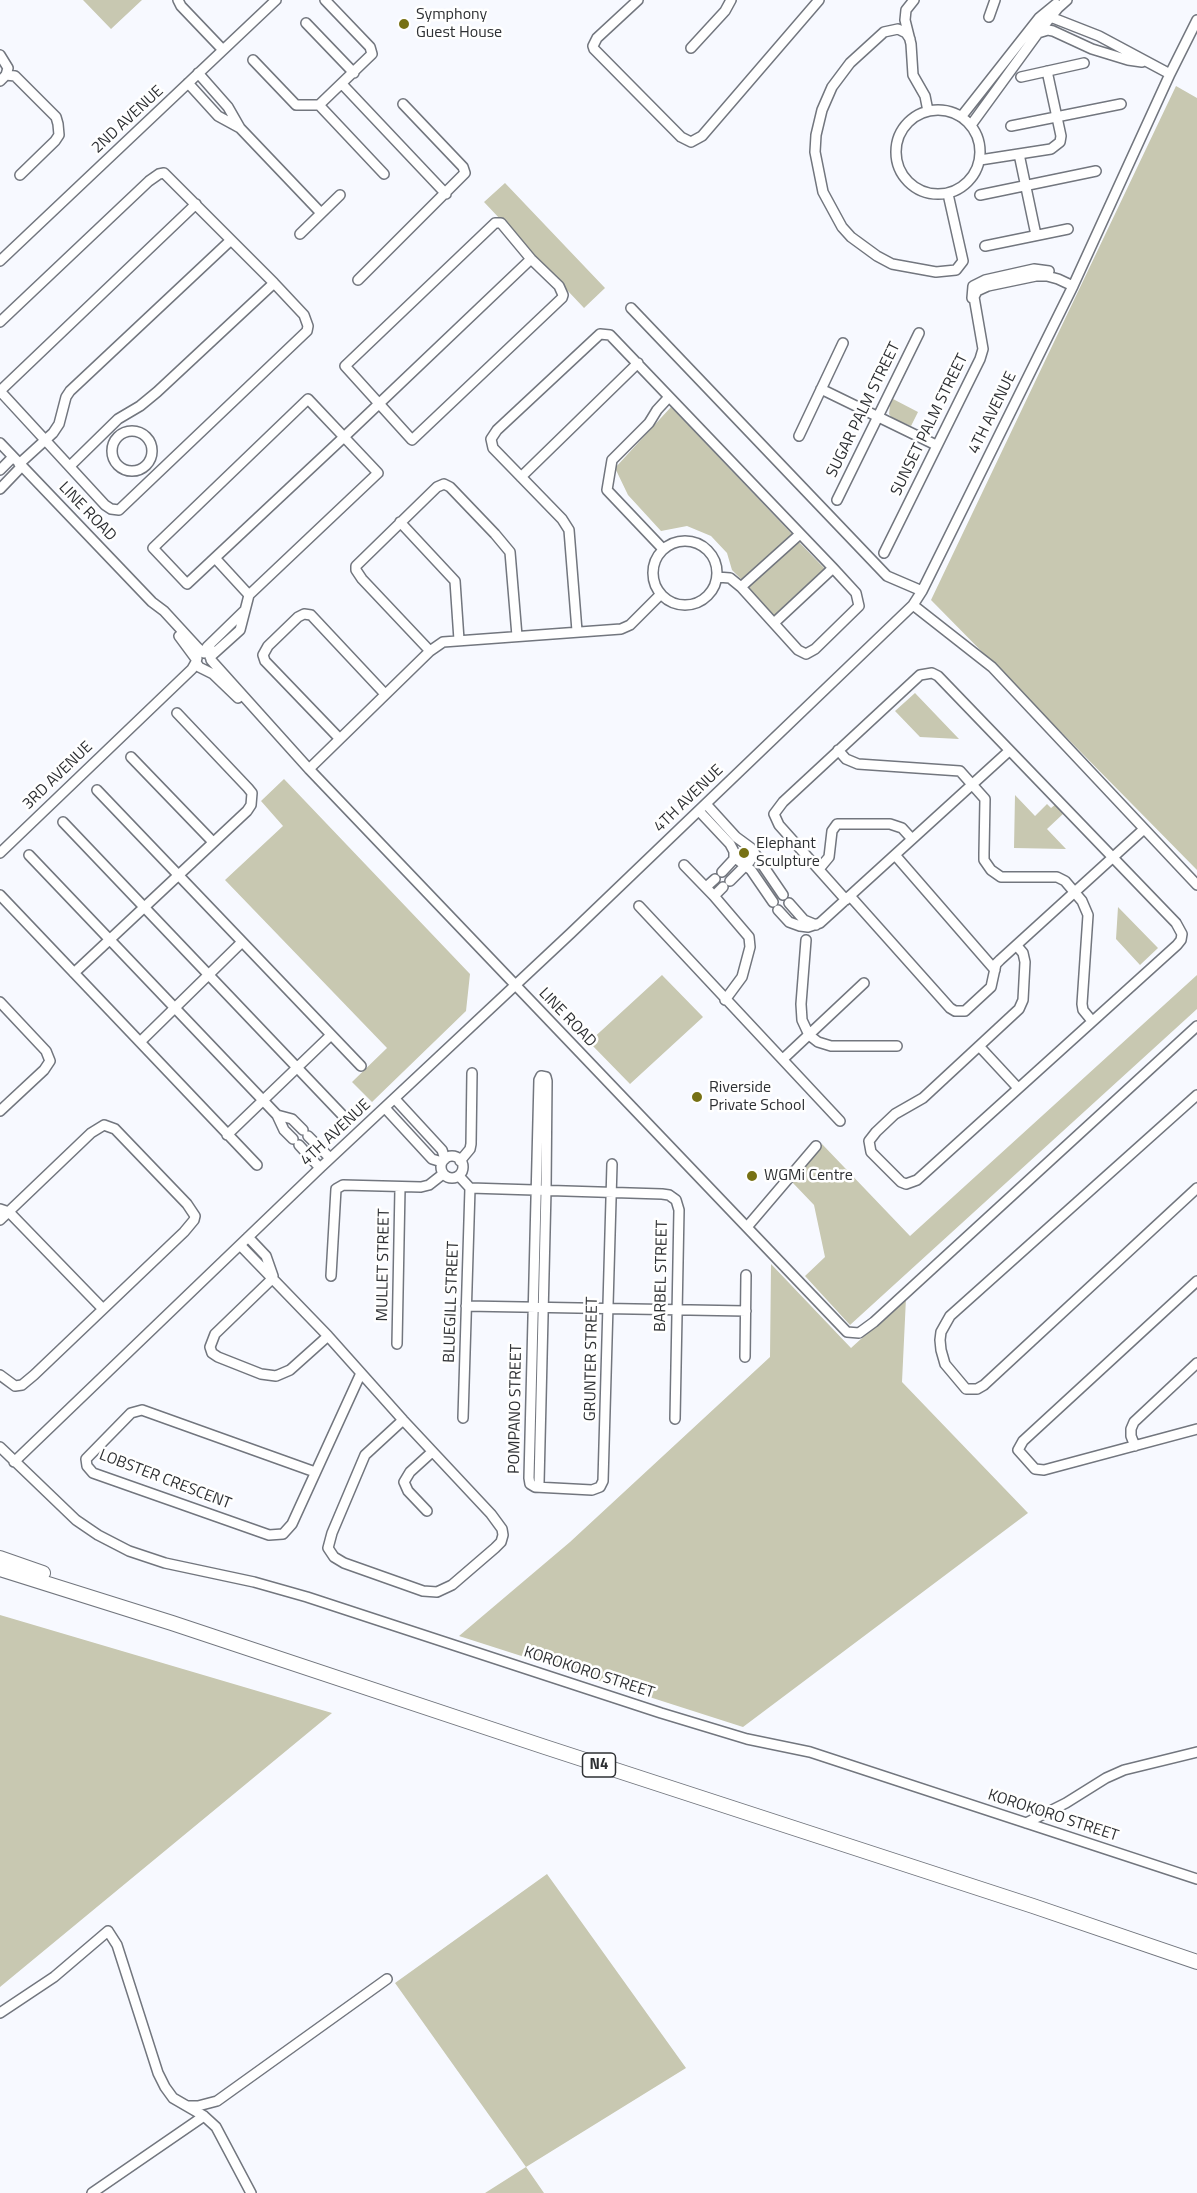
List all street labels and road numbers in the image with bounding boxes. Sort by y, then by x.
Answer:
street label: 2ND AVENUE [88,82,168,158]
street label: SUGAR PALM STREET [823,339,905,481]
street label: SUNSET PALM STREET [887,351,973,499]
street label: 4TH AVENUE [965,369,1021,457]
street label: LINE ROAD [54,478,120,546]
street label: 3RD AVENUE [19,738,97,814]
street label: 4TH AVENUE [650,761,728,837]
street label: LINE ROAD [534,984,600,1052]
street label: 4TH AVENUE [297,1096,375,1170]
street label: MULLET STREET [373,1208,395,1322]
street label: BARBEL STREET [651,1220,673,1332]
street label: BLUEGILL STREET [440,1241,464,1363]
street label: GRUNTER STREET [581,1297,603,1421]
street label: POMPANO STREET [505,1344,527,1474]
street label: LOBSTER CRESCENT [96,1446,234,1514]
street label: KOROKORO STREET [521,1643,657,1703]
road number: N4 [582,1753,616,1777]
street label: KOROKORO STREET [985,1786,1121,1846]

